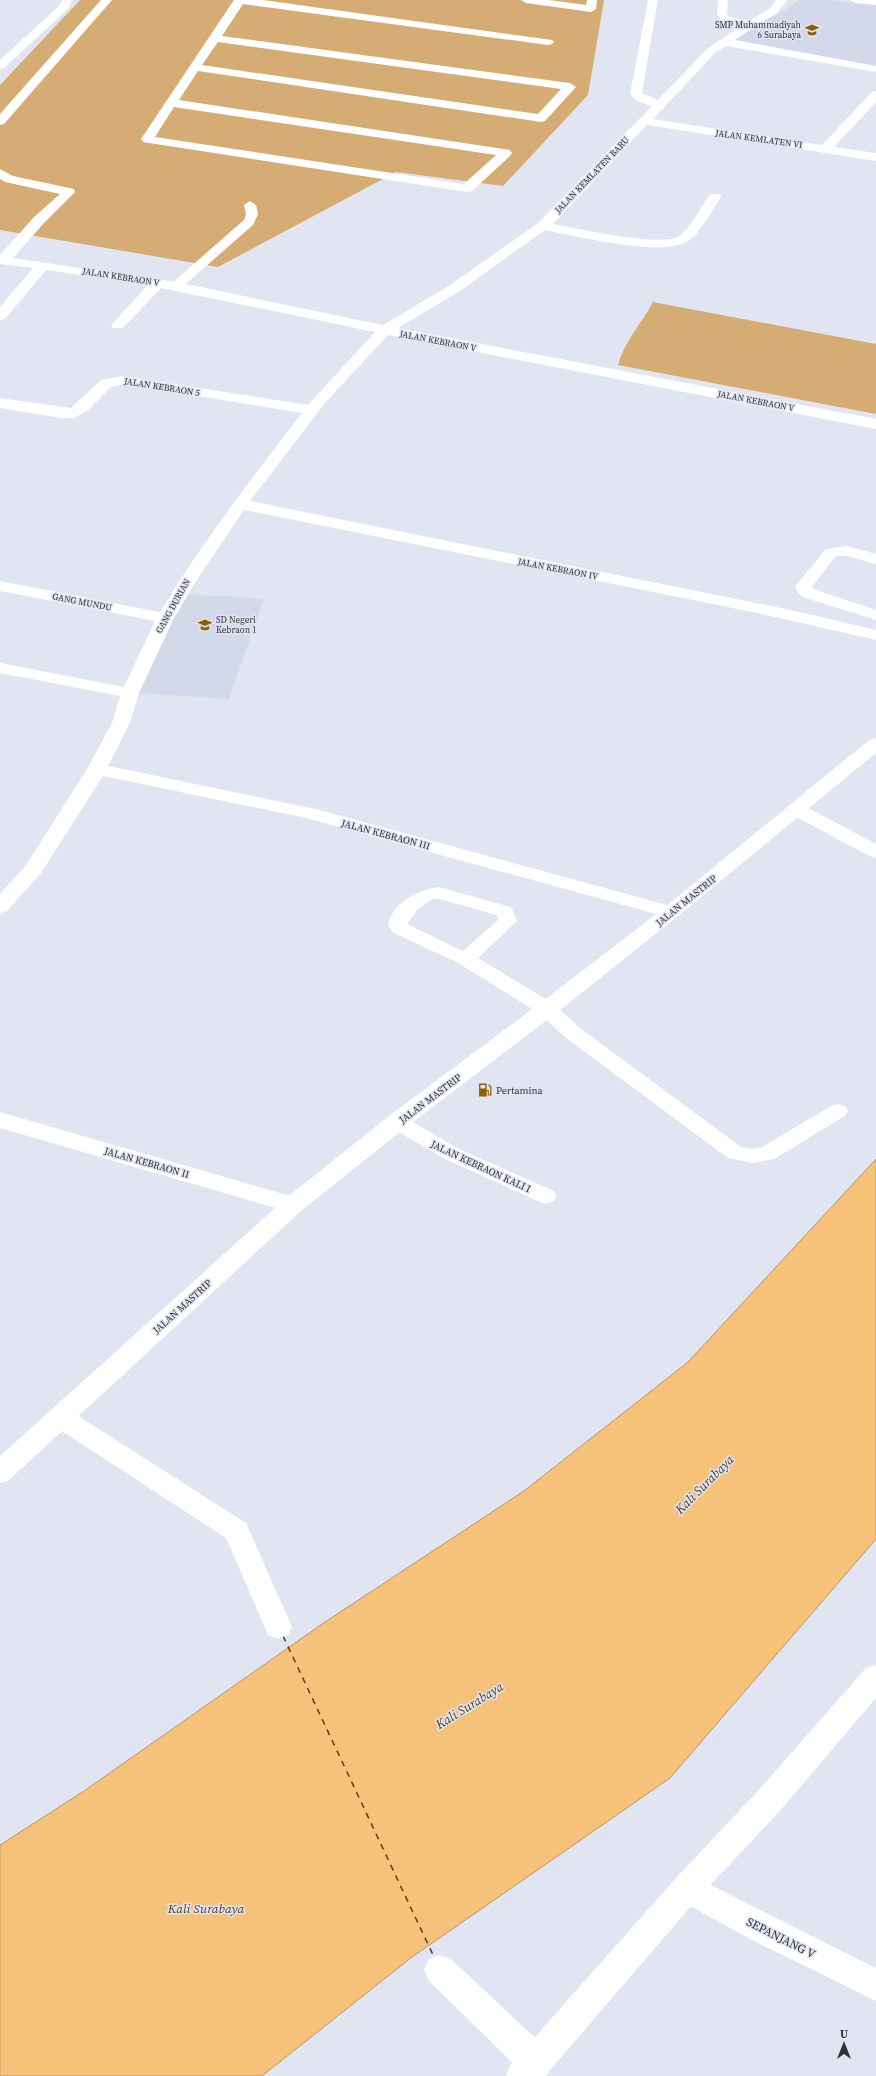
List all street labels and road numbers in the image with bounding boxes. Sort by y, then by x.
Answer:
street label: JALAN KEMLATEN VI [714,127,803,151]
street label: JALAN KEMLATEN BARU [552,134,632,217]
street label: JALAN KEBRAON V [81,265,160,289]
street label: JALAN KEBRAON V [398,327,477,354]
street label: JALAN KEBRAON 5 [122,375,201,399]
street label: JALAN KEBRAON V [716,387,795,414]
street label: JALAN KEBRAON IV [516,555,599,583]
street label: GANG DURIAN [153,576,193,636]
street label: GANG MUNDU [51,590,113,614]
street label: JALAN KEBRAON III [339,816,432,853]
street label: JALAN MASTRIP [652,872,720,930]
street label: JALAN MASTRIP [396,1071,464,1127]
street label: JALAN KEBRAON KALI I [428,1137,533,1196]
street label: JALAN KEBRAON II [102,1144,191,1181]
street label: JALAN MASTRIP [149,1276,215,1337]
street label: SEPANJANG V [744,1914,818,1962]

